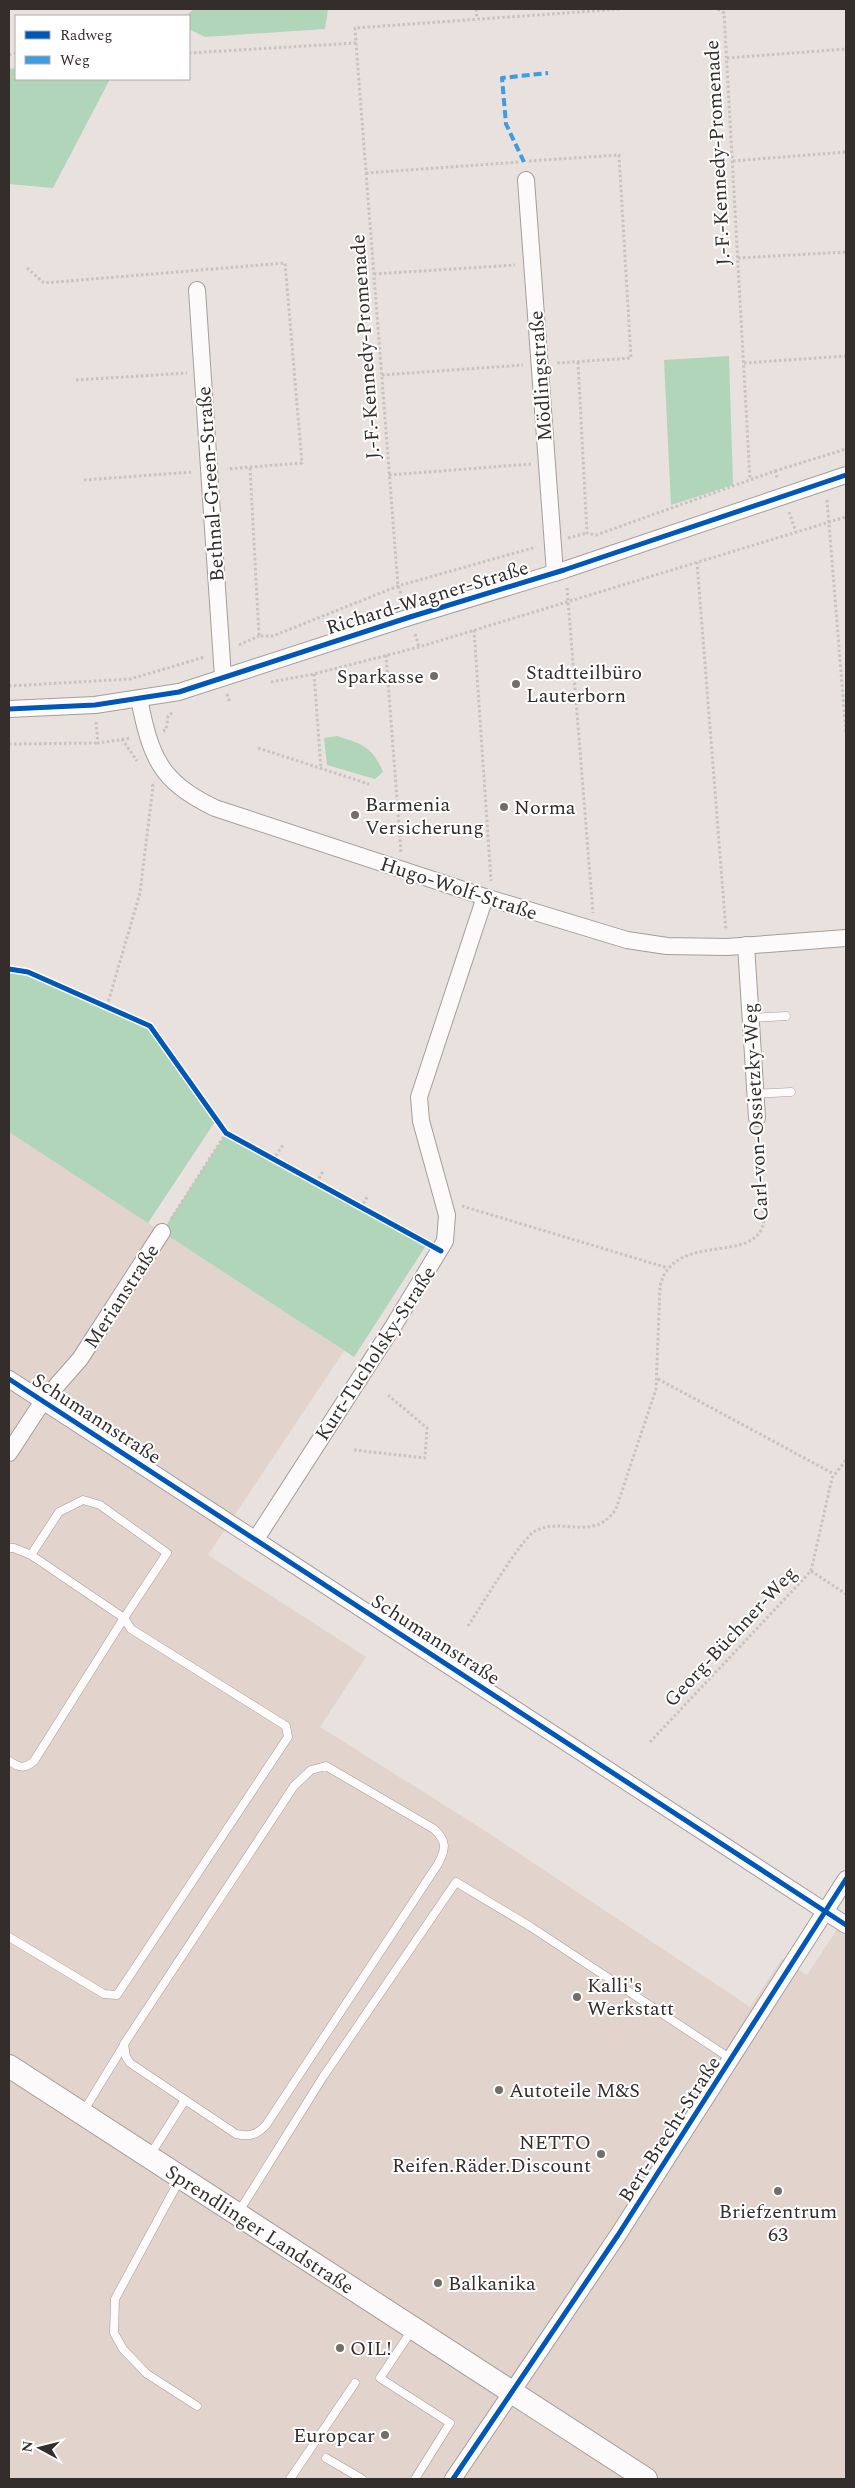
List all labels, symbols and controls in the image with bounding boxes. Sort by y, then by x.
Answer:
legend [15,15,190,80]
text: Radweg [60,24,113,47]
street label: J.-F.-Kennedy-Promenade [697,39,739,266]
text: Weg [60,49,90,72]
street label: J.-F.-Kennedy-Promenade [343,233,389,461]
street label: Mödlingstraße [521,310,561,442]
street label: Bethnal-Green-Straße [189,385,233,583]
street label: Richard-Wagner-Straße [322,553,532,643]
place label: Stadtteilbüro Lauterborn [526,658,642,711]
place label: Sparkasse [337,662,424,692]
marker: Sparkasse [428,670,440,682]
marker: Stadtteilbüro Lauterborn [510,678,522,690]
place label: Barmenia Versicherung [365,790,484,843]
place label: Norma [514,793,576,823]
marker: Norma [498,801,510,813]
marker: Barmenia Versicherung [349,809,361,821]
street label: Hugo-Wolf-Straße [376,849,541,929]
street label: Carl-von-Ossietzky-Weg [735,1002,777,1222]
street label: Merianstraße [77,1238,167,1355]
street label: Kurt-Tucholsky-Straße [308,1260,444,1447]
street label: Schumannstraße [26,1366,167,1472]
street label: Georg-Büchner-Weg [657,1559,804,1714]
street label: Schumannstraße [365,1587,506,1693]
place label: Kalli's Werkstatt [587,1971,674,2024]
marker: Kalli's Werkstatt [571,1991,583,2003]
street label: Bert-Brecht-Straße [611,2050,728,2209]
place label: Autoteile M&S [509,2076,640,2106]
marker: Autoteile M&S [493,2084,505,2096]
place label: NETTO Reifen.Räder.Discount [392,2128,591,2181]
marker: NETTO Reifen.Räder.Discount [595,2148,607,2160]
street label: Sprendlinger Landstraße [159,2157,360,2302]
marker: Briefzentrum 63 [772,2185,784,2197]
place label: Briefzentrum 63 [719,2197,837,2250]
place label: Balkanika [448,2269,536,2299]
marker: Balkanika [432,2277,444,2289]
place label: OIL! [350,2334,392,2364]
marker: OIL! [334,2342,346,2354]
place label: Europcar [293,2421,375,2451]
north arrow [15,2423,65,2473]
marker: Europcar [379,2429,391,2441]
text: N [16,2440,39,2453]

